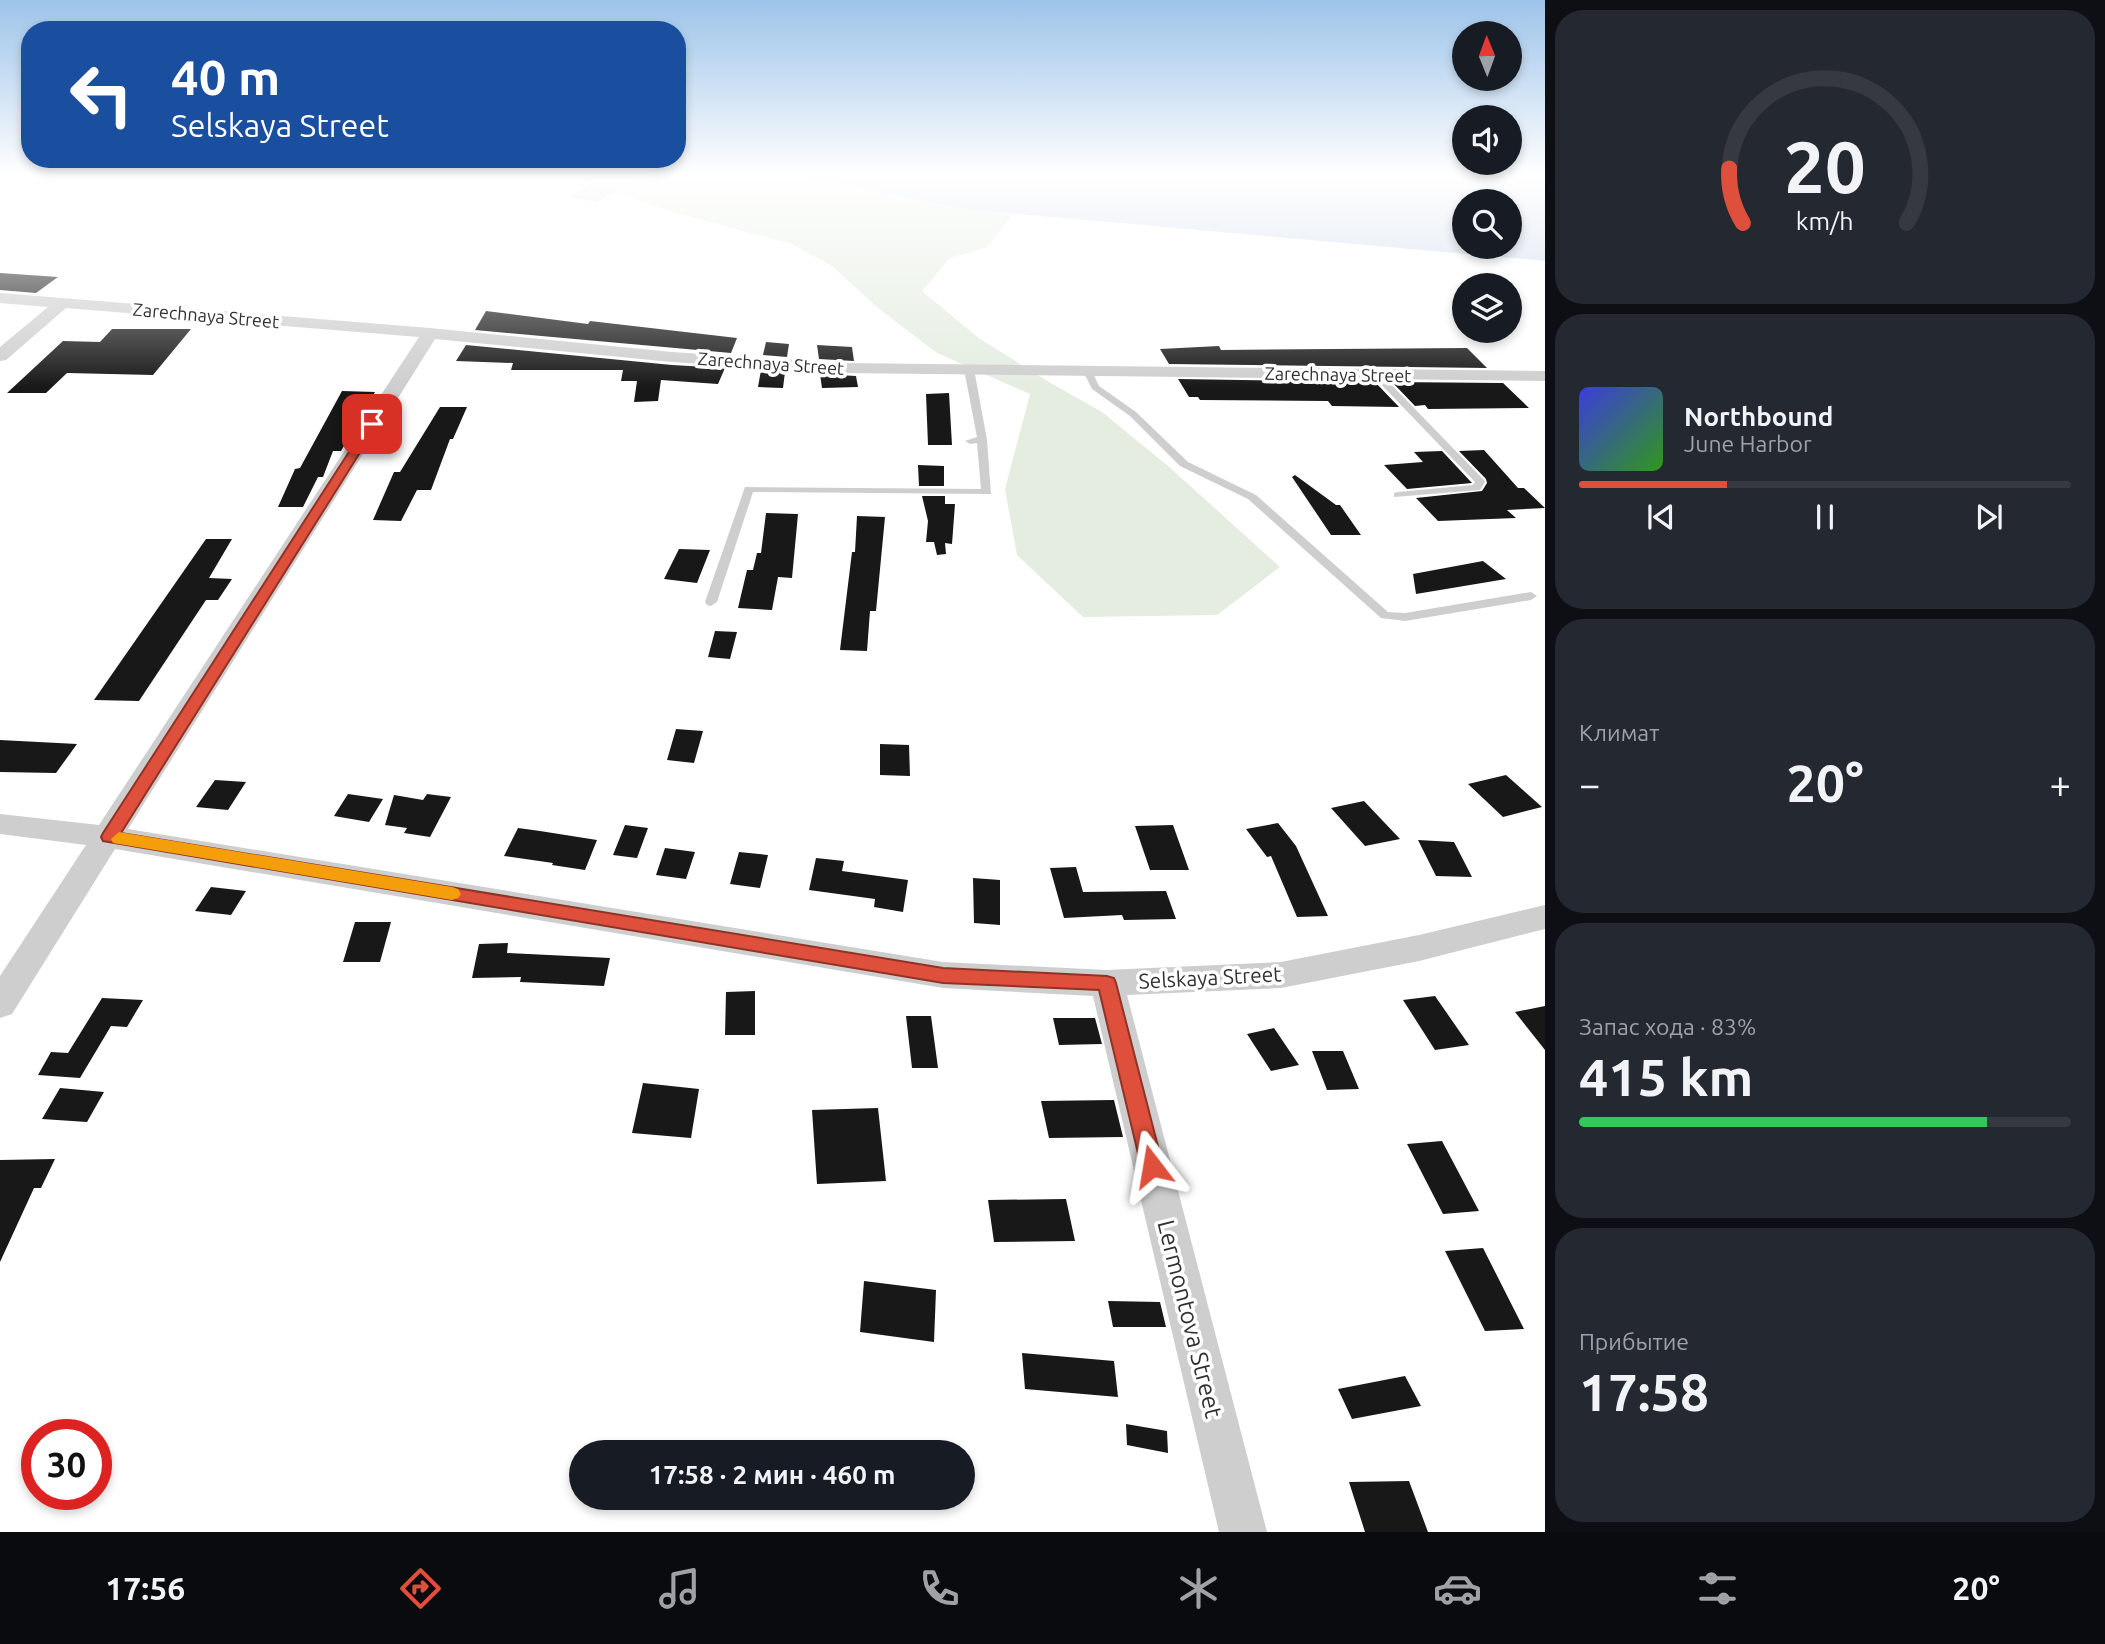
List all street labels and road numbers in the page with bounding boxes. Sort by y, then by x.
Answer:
street label: Zarechnaya Street [132,299,280,331]
street label: Zarechnaya Street [697,348,845,378]
street label: Zarechnaya Street [1265,363,1411,385]
street label: Selskaya Street [1138,961,1282,993]
street label: Lermontova Street [1152,1217,1228,1421]

